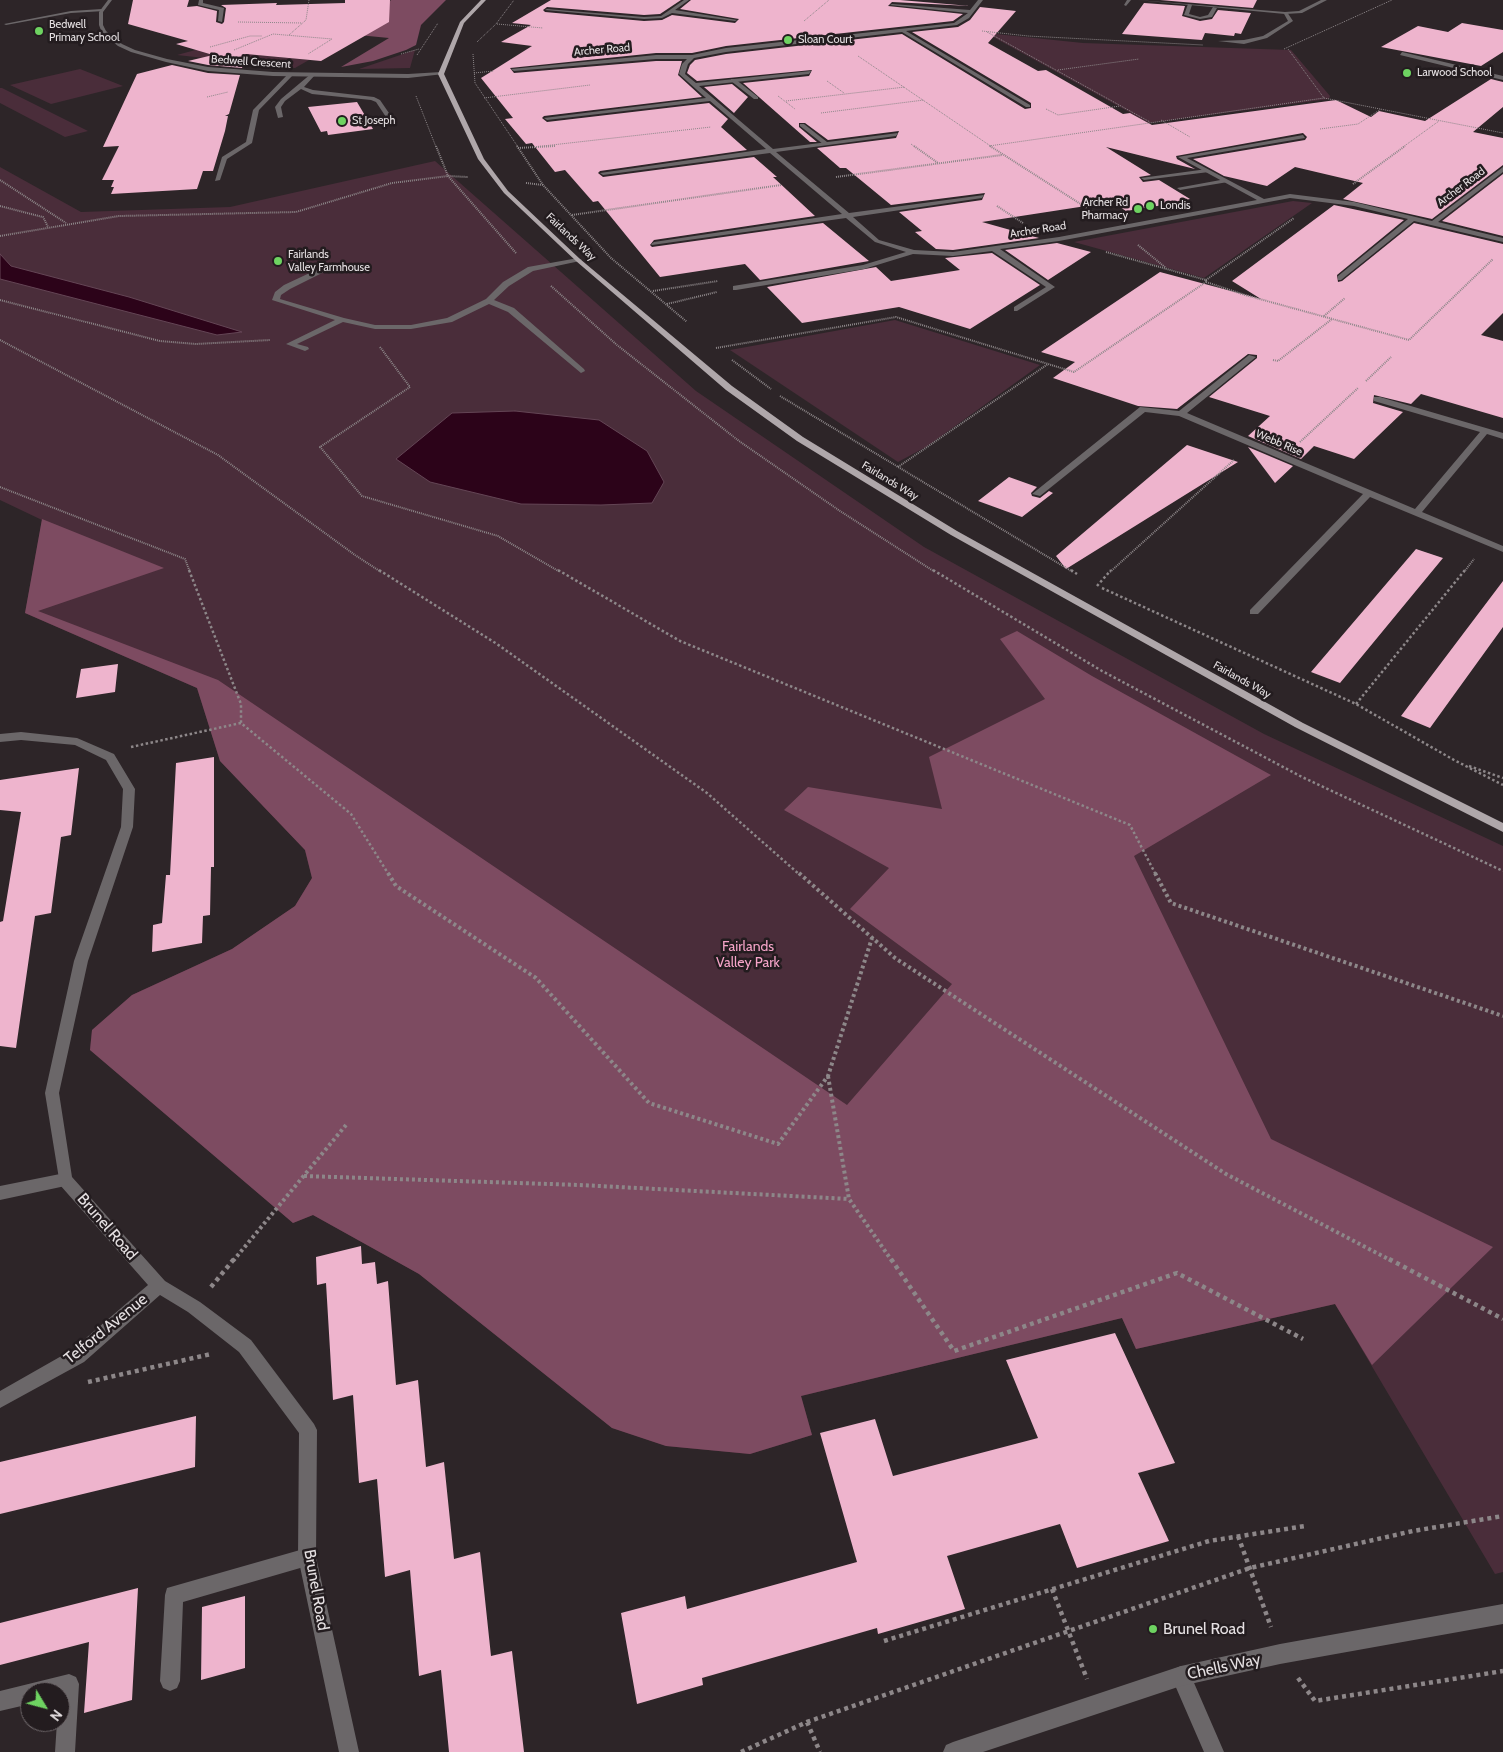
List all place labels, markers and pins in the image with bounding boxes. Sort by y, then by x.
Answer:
place label: Bedwell Primary School [49,18,120,44]
marker: Bedwell Primary School [33,25,45,37]
place label: Sloan Court [798,33,852,47]
marker: Sloan Court [782,34,794,46]
place label: Larwood School [1417,66,1492,80]
marker: Larwood School [1401,67,1413,79]
place label: St Joseph [352,114,395,128]
marker: St Joseph [336,115,348,127]
place label: Archer Rd Pharmacy [1082,196,1128,222]
place label: Londis [1160,199,1191,213]
marker: Londis [1144,200,1156,212]
marker: Archer Rd Pharmacy [1132,203,1144,215]
place label: Fairlands Valley Farmhouse [288,248,370,274]
marker: Fairlands Valley Farmhouse [272,255,284,267]
place label: Brunel Road [1163,1619,1245,1639]
marker: Brunel Road [1147,1623,1159,1635]

